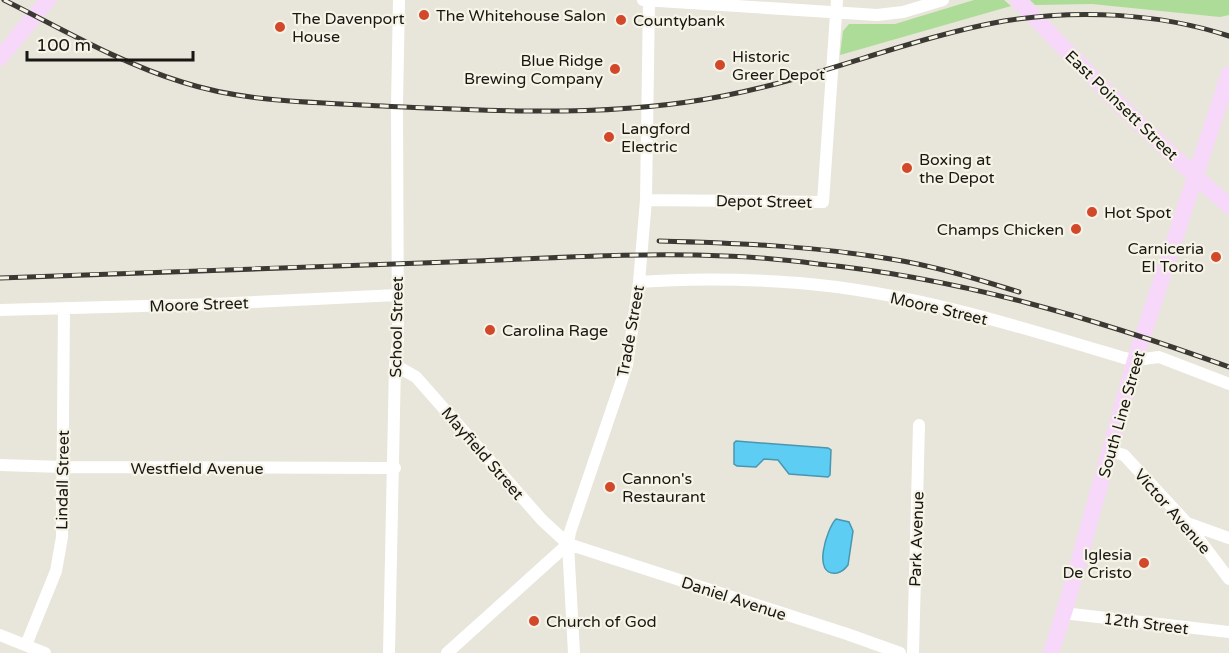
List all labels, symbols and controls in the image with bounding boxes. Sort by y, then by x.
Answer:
place label: The Whitehouse Salon [436,6,606,26]
marker: The Whitehouse Salon [417,8,431,22]
place label: The Davenport House [292,9,405,47]
place label: Countybank [633,11,725,31]
marker: Countybank [614,13,628,27]
marker: The Davenport House [273,20,287,34]
scale bar [27,24,194,62]
text: 100 m [36,34,91,56]
street label: East Poinsett Street [1060,46,1182,165]
place label: Historic Greer Depot [732,47,825,85]
place label: Blue Ridge Brewing Company [464,51,603,89]
marker: Historic Greer Depot [713,58,727,72]
marker: Blue Ridge Brewing Company [608,62,622,76]
place label: Langford Electric [621,119,690,157]
marker: Langford Electric [602,130,616,144]
place label: Boxing at the Depot [919,150,995,188]
marker: Boxing at the Depot [900,161,914,175]
street label: Depot Street [716,191,812,213]
place label: Hot Spot [1104,203,1171,223]
marker: Hot Spot [1085,205,1099,219]
place label: Champs Chicken [937,220,1064,240]
marker: Champs Chicken [1069,222,1083,236]
place label: Carniceria El Torito [1127,239,1204,277]
marker: Carniceria El Torito [1209,250,1223,264]
street label: School Street [386,276,408,378]
street label: Trade Street [613,284,649,379]
street label: Moore Street [888,288,990,330]
street label: Moore Street [149,293,249,317]
place label: Carolina Rage [502,321,608,341]
marker: Carolina Rage [483,323,497,337]
street label: South Line Street [1094,348,1150,480]
street label: Mayfield Street [437,403,528,504]
street label: Lindall Street [52,430,74,530]
street label: Westfield Avenue [131,459,264,479]
street label: Victor Avenue [1130,465,1215,558]
place label: Cannon's Restaurant [622,469,706,507]
marker: Cannon's Restaurant [603,480,617,494]
street label: Park Avenue [905,491,929,587]
place label: Iglesia De Cristo [1063,545,1132,583]
marker: Iglesia De Cristo [1137,556,1151,570]
street label: Daniel Avenue [679,573,789,625]
street label: 12th Street [1102,609,1190,639]
place label: Church of God [546,612,657,632]
marker: Church of God [527,614,541,628]

